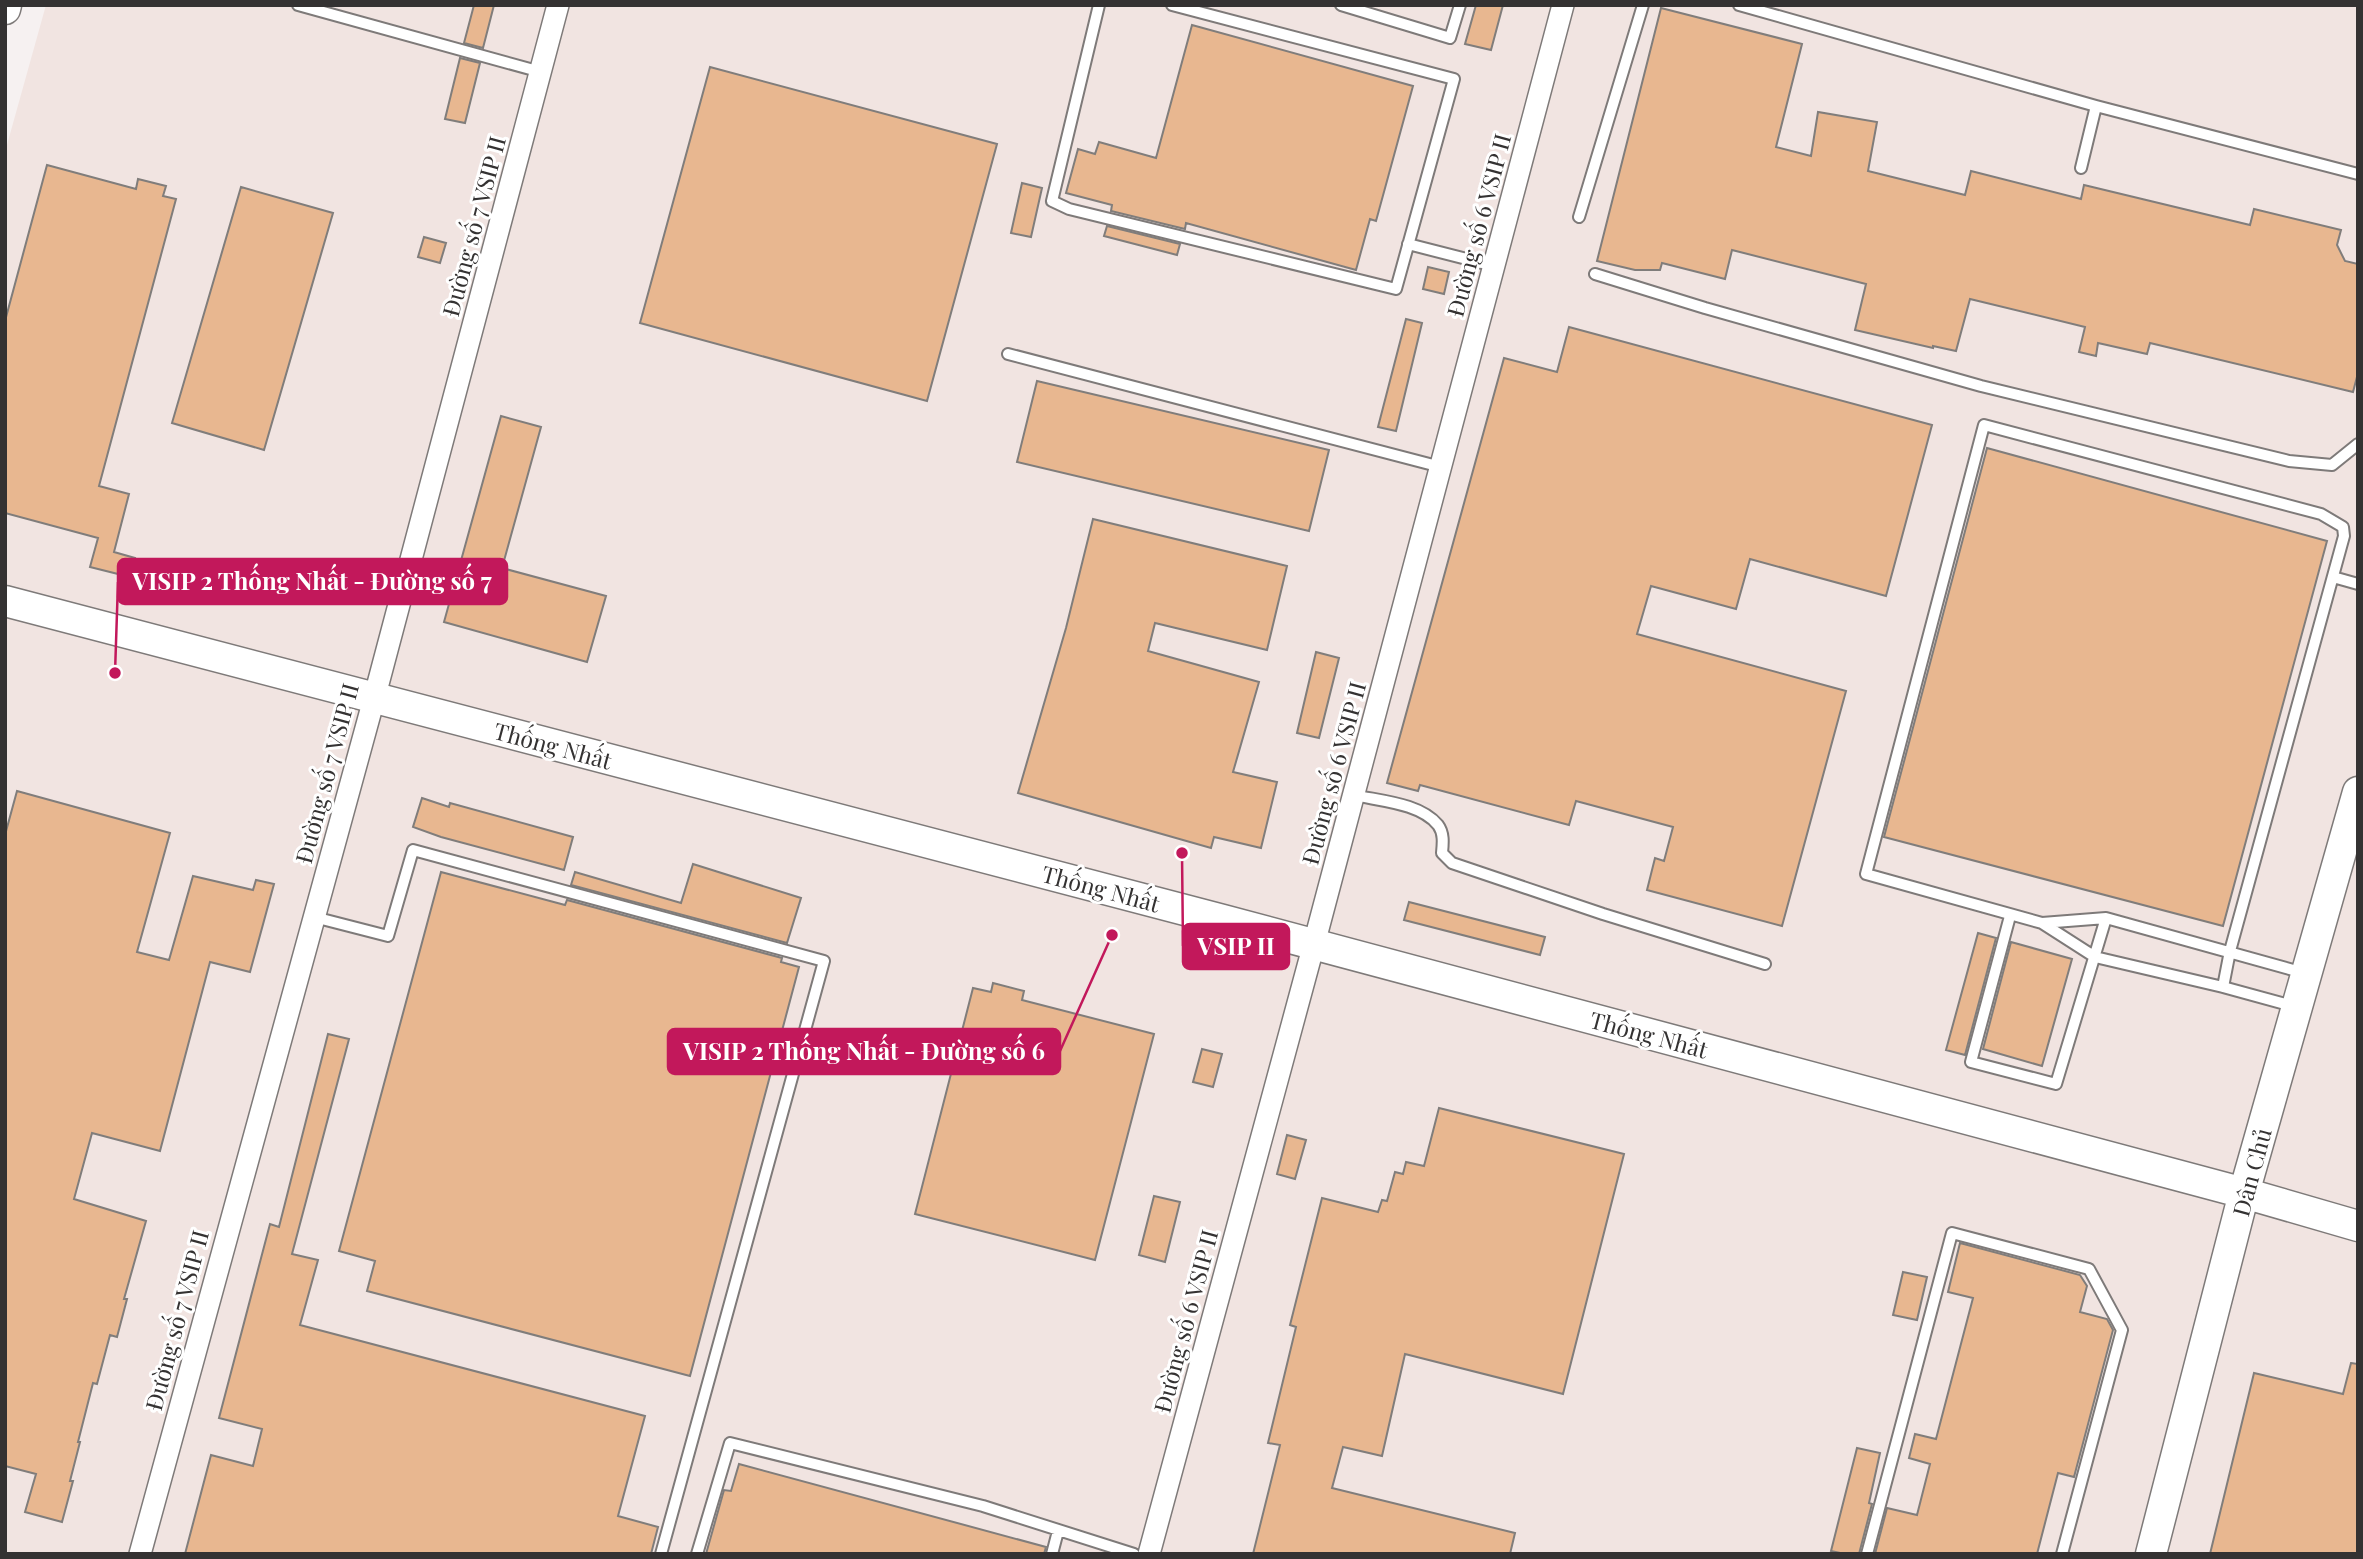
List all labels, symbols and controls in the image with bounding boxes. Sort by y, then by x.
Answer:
street label: Đường số 6 VSIP II [1439,130,1517,320]
street label: Đường số 7 VSIP II [434,132,512,320]
callout: VISIP 2 Thống Nhất - Đường số 7 [118,559,507,604]
text: VISIP 2 Thống Nhất - Đường số 7 [131,563,492,596]
street label: Đường số 6 VSIP II [1294,678,1372,868]
street label: Đường số 7 VSIP II [287,679,365,867]
street label: Thống Nhất [491,714,616,776]
street label: Thống Nhất [1039,857,1164,919]
callout: VSIP II [1183,924,1289,969]
text: VSIP II [1196,929,1275,961]
street label: Thống Nhất [1587,1003,1712,1065]
callout: VISIP 2 Thống Nhất - Đường số 6 [668,1029,1060,1074]
text: VISIP 2 Thống Nhất - Đường số 6 [682,1033,1045,1066]
street label: Dân Chủ [2224,1124,2278,1220]
street label: Đường số 7 VSIP II [137,1226,215,1414]
street label: Đường số 6 VSIP II [1146,1226,1224,1416]

